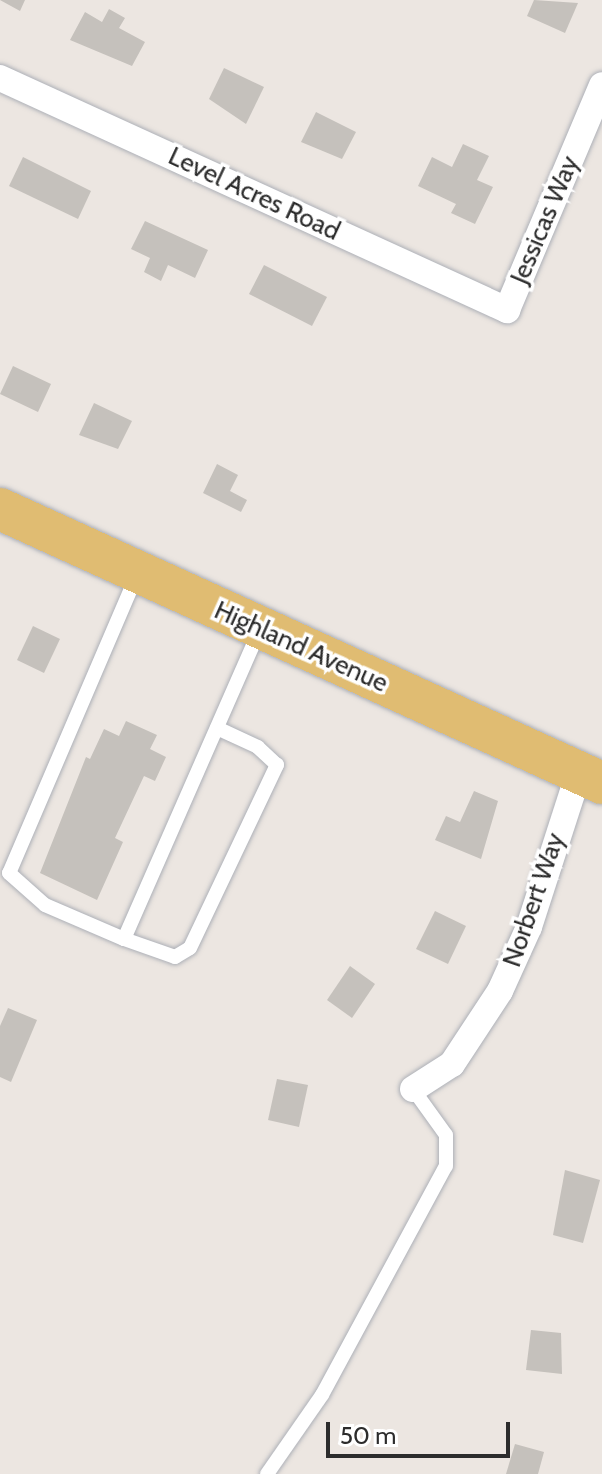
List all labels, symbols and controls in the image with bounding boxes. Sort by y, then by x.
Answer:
street label: Level Acres Road [163,141,345,247]
street label: Jessicas Way [504,151,586,289]
street label: Highland Avenue [209,595,393,699]
street label: Norbert Way [497,829,571,971]
scale bar [330,1406,514,1456]
text: 50 m [340,1421,396,1450]

